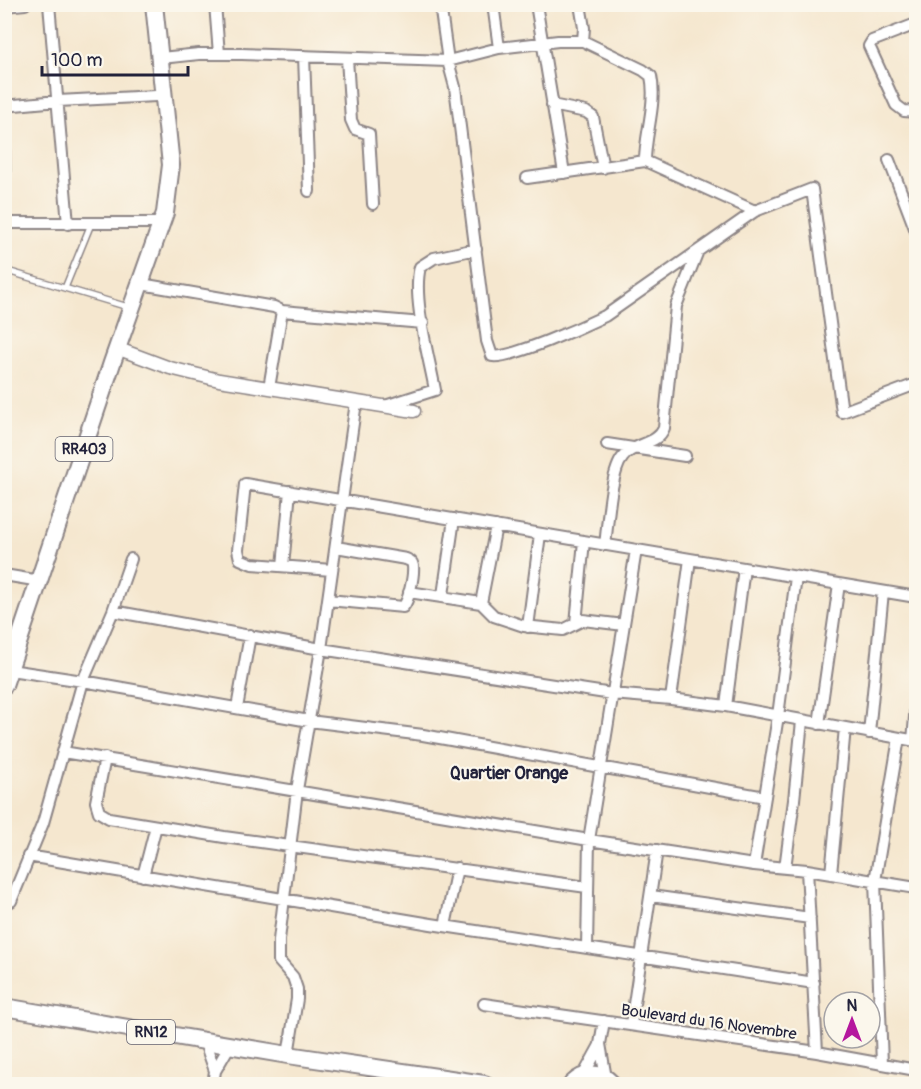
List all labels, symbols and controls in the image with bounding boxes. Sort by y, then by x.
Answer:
scale bar [42,39,188,77]
text: 100 m [51,49,103,72]
road number: RR403 [56,437,112,461]
district label: Quartier Orange [450,762,569,785]
north arrow [822,990,882,1050]
text: N [847,996,858,1016]
street label: Boulevard du 16 Novembre [620,1000,798,1044]
road number: RN12 [127,1020,175,1044]

